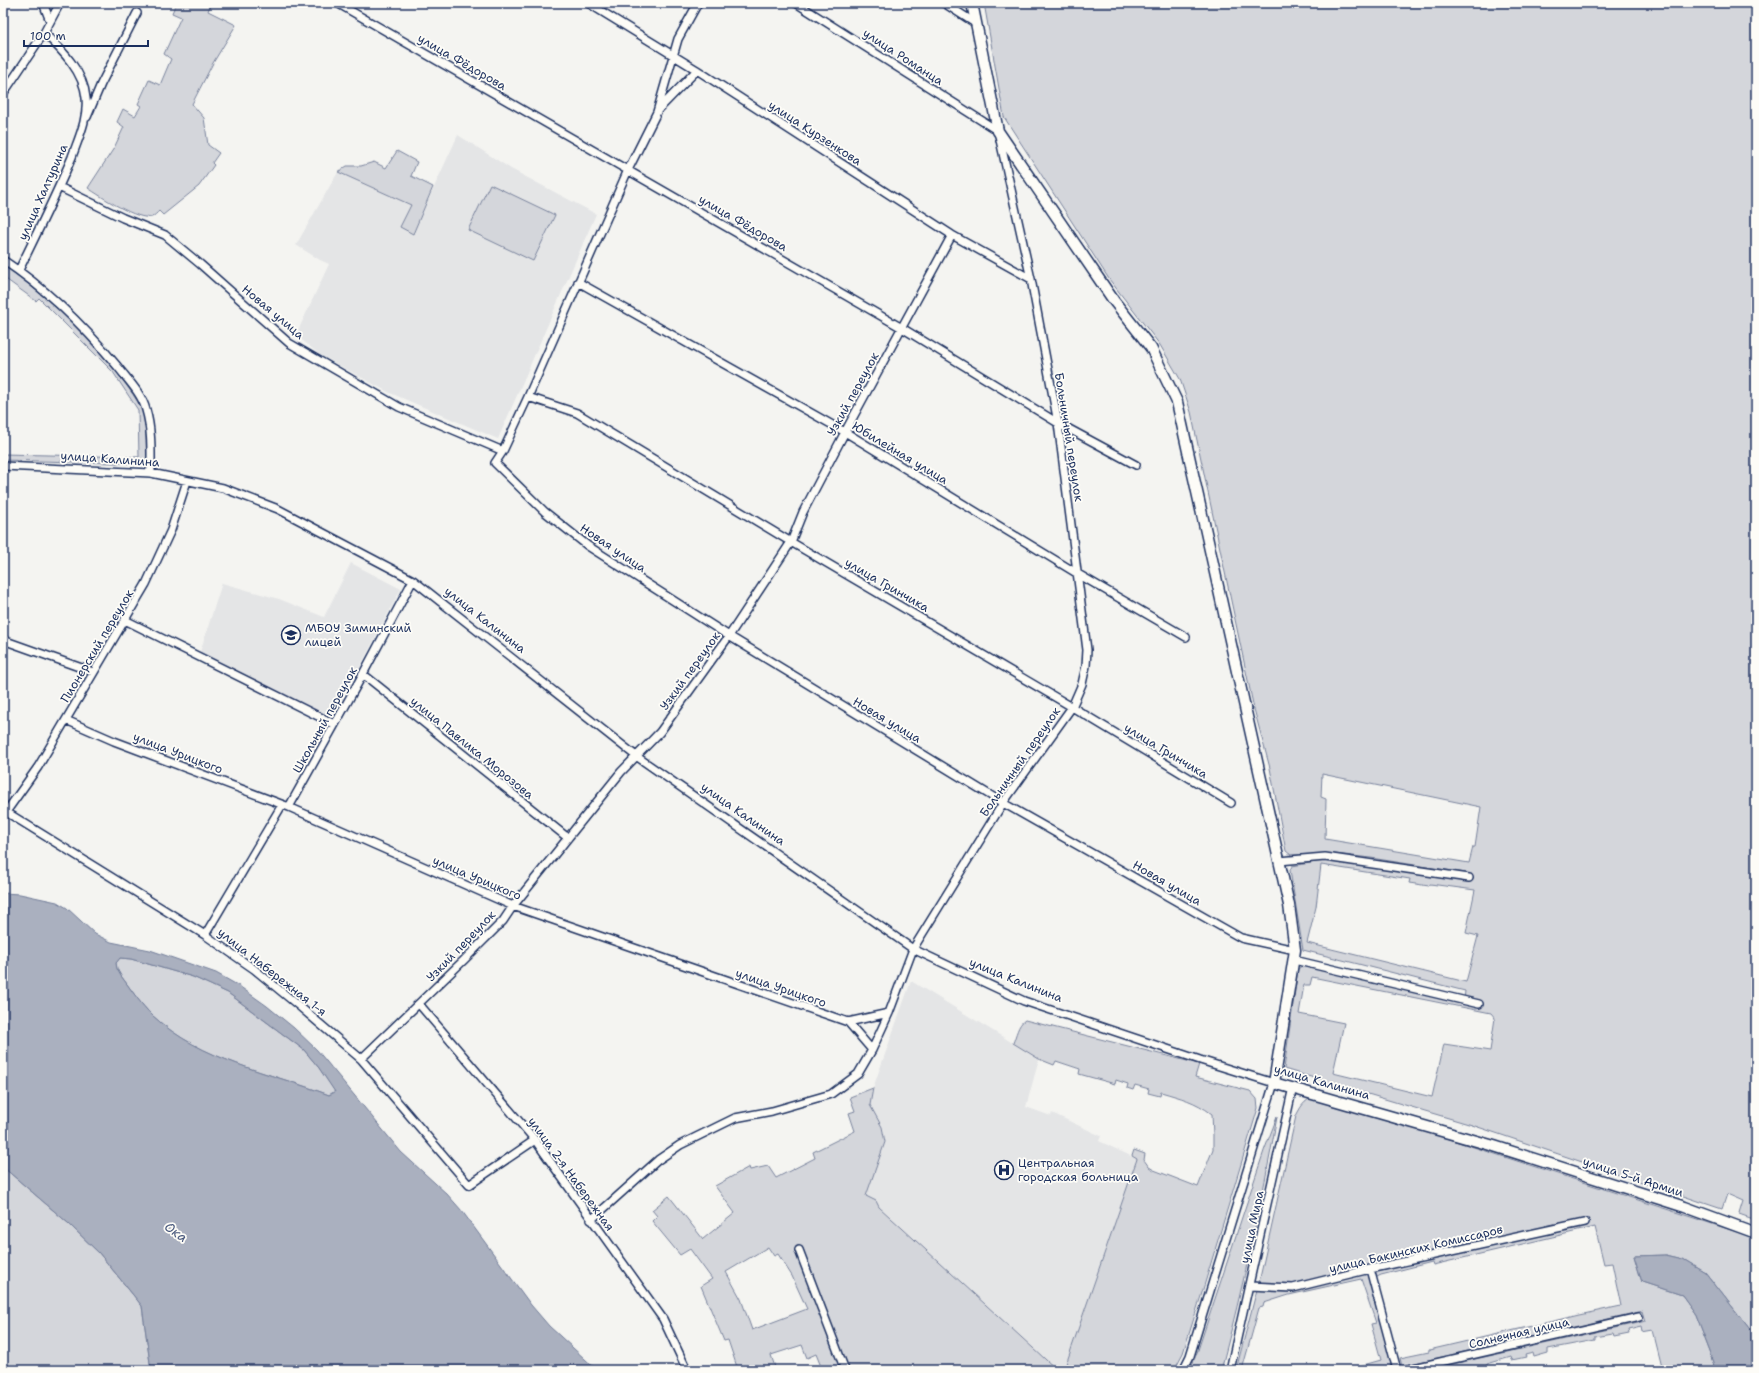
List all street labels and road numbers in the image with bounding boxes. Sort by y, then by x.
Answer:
street label: улица Романца [860,25,947,89]
street label: улица Фёдорова [415,30,510,94]
street label: улица Курзенкова [765,97,865,169]
street label: улица Халтурина [15,141,72,243]
street label: улица Фёдорова [696,191,791,255]
street label: Новая улица [239,281,308,343]
street label: Узкий переулок [823,349,883,439]
street label: Больничный переулок [1051,371,1087,503]
street label: Юбилейная улица [849,418,951,488]
street label: улица Калинина [60,448,161,470]
street label: Новая улица [577,520,650,576]
street label: улица Гринчика [842,554,932,616]
street label: улица Калинина [441,583,529,657]
street label: Пионерский переулок [57,586,137,705]
street label: Узкий переулок [656,628,724,713]
street label: Школьный переулок [289,663,361,776]
street label: улица Павлика Морозова [407,693,537,803]
street label: Новая улица [850,693,924,747]
street label: Больничный переулок [976,704,1064,820]
street label: улица Гринчика [1121,720,1211,783]
street label: улица Урицкого [131,729,225,777]
street label: улица Калинина [698,779,789,849]
street label: улица Урицкого [430,852,524,904]
street label: Новая улица [1130,857,1205,909]
street label: Узкий переулок [423,907,500,985]
street label: улица Набережная 1-я [214,924,330,1020]
street label: улица Калинина [967,954,1065,1006]
street label: улица Урицкого [734,965,828,1011]
street label: улица Калинина [1272,1061,1372,1103]
street label: улица 2-я Набережная [524,1114,618,1234]
street label: улица 5-й Армии [1581,1153,1685,1201]
street label: улица Мира [1236,1189,1268,1265]
street label: улица Бакинских Комиссаров [1328,1221,1504,1277]
street label: Солнечная улица [1467,1314,1571,1352]

